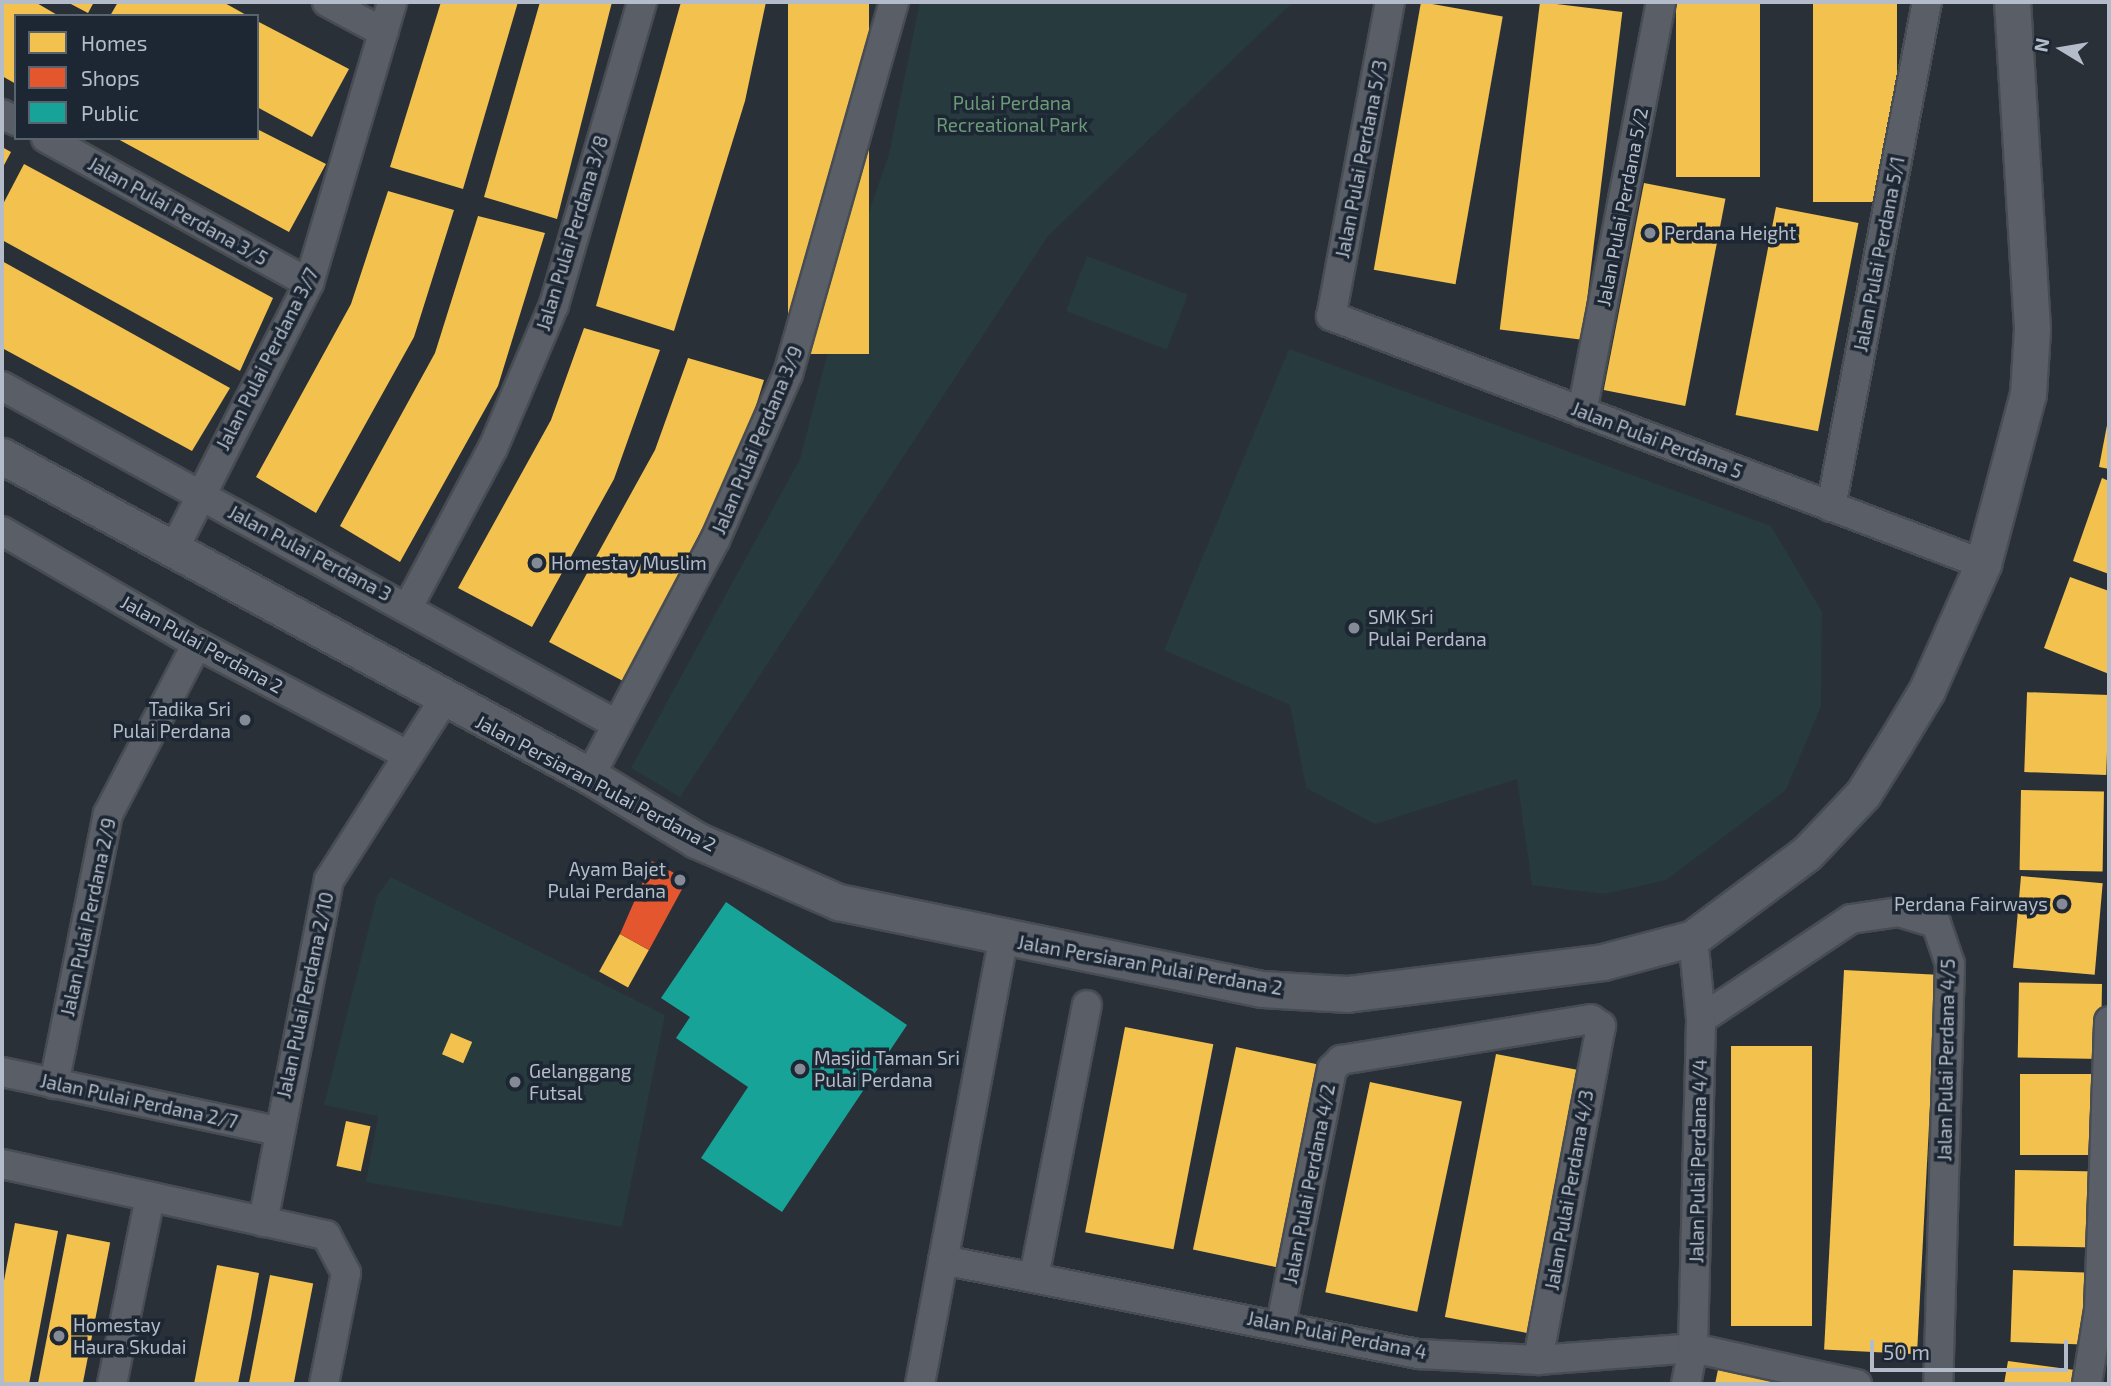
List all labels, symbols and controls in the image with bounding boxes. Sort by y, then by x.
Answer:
legend [14,14,259,140]
north arrow [2027,14,2097,84]
text: Homes [81,30,147,55]
text: N [2028,36,2053,54]
street label: Jalan Pulai Perdana 5/3 [1331,58,1391,260]
text: Shops [81,65,140,90]
park label: Pulai Perdana Recreational Park [936,92,1088,136]
text: Public [81,100,139,125]
street label: Jalan Pulai Perdana 5/2 [1592,106,1652,308]
street label: Jalan Pulai Perdana 3/8 [531,133,613,333]
street label: Jalan Pulai Perdana 3/5 [84,152,272,270]
street label: Jalan Pulai Perdana 5/1 [1849,154,1909,354]
place label: Perdana Height [1664,222,1796,244]
marker: Perdana Height [1642,225,1658,241]
street label: Jalan Pulai Perdana 3/7 [211,264,323,454]
street label: Jalan Pulai Perdana 3/9 [707,342,807,538]
street label: Jalan Pulai Perdana 5 [1568,397,1746,483]
street label: Jalan Pulai Perdana 3 [224,500,396,606]
place label: Homestay Muslim [551,552,707,574]
marker: Homestay Muslim [529,555,545,571]
street label: Jalan Pulai Perdana 2 [117,590,287,698]
place label: SMK Sri Pulai Perdana [1368,606,1487,650]
marker: SMK Sri Pulai Perdana [1346,620,1362,636]
place label: Tadika Sri Pulai Perdana [112,698,231,742]
street label: Jalan Persiaran Pulai Perdana 2 [472,710,720,856]
marker: Tadika Sri Pulai Perdana [237,712,253,728]
street label: Jalan Pulai Perdana 2/9 [56,816,120,1018]
place label: Ayam Bajet Pulai Perdana [547,858,666,902]
marker: Ayam Bajet Pulai Perdana [672,872,688,888]
street label: Jalan Pulai Perdana 2/10 [272,890,338,1100]
place label: Perdana Fairways [1894,893,2048,915]
marker: Perdana Fairways [2054,896,2070,912]
street label: Jalan Persiaran Pulai Perdana 2 [1016,930,1284,1000]
street label: Jalan Pulai Perdana 4/5 [1933,958,1959,1162]
place label: Masjid Taman Sri Pulai Perdana [814,1047,960,1091]
street label: Jalan Pulai Perdana 4/4 [1685,1059,1711,1263]
place label: Gelanggang Futsal [529,1060,631,1104]
marker: Masjid Taman Sri Pulai Perdana [792,1061,808,1077]
street label: Jalan Pulai Perdana 2/7 [38,1069,240,1133]
marker: Gelanggang Futsal [507,1074,523,1090]
street label: Jalan Pulai Perdana 4/2 [1278,1082,1340,1286]
street label: Jalan Pulai Perdana 4/3 [1540,1088,1598,1292]
street label: Jalan Pulai Perdana 4 [1245,1306,1429,1364]
place label: Homestay Haura Skudai [73,1314,186,1358]
scale bar [1873,1326,2071,1370]
marker: Homestay Haura Skudai [51,1328,67,1344]
text: 50 m [1883,1339,1930,1364]

